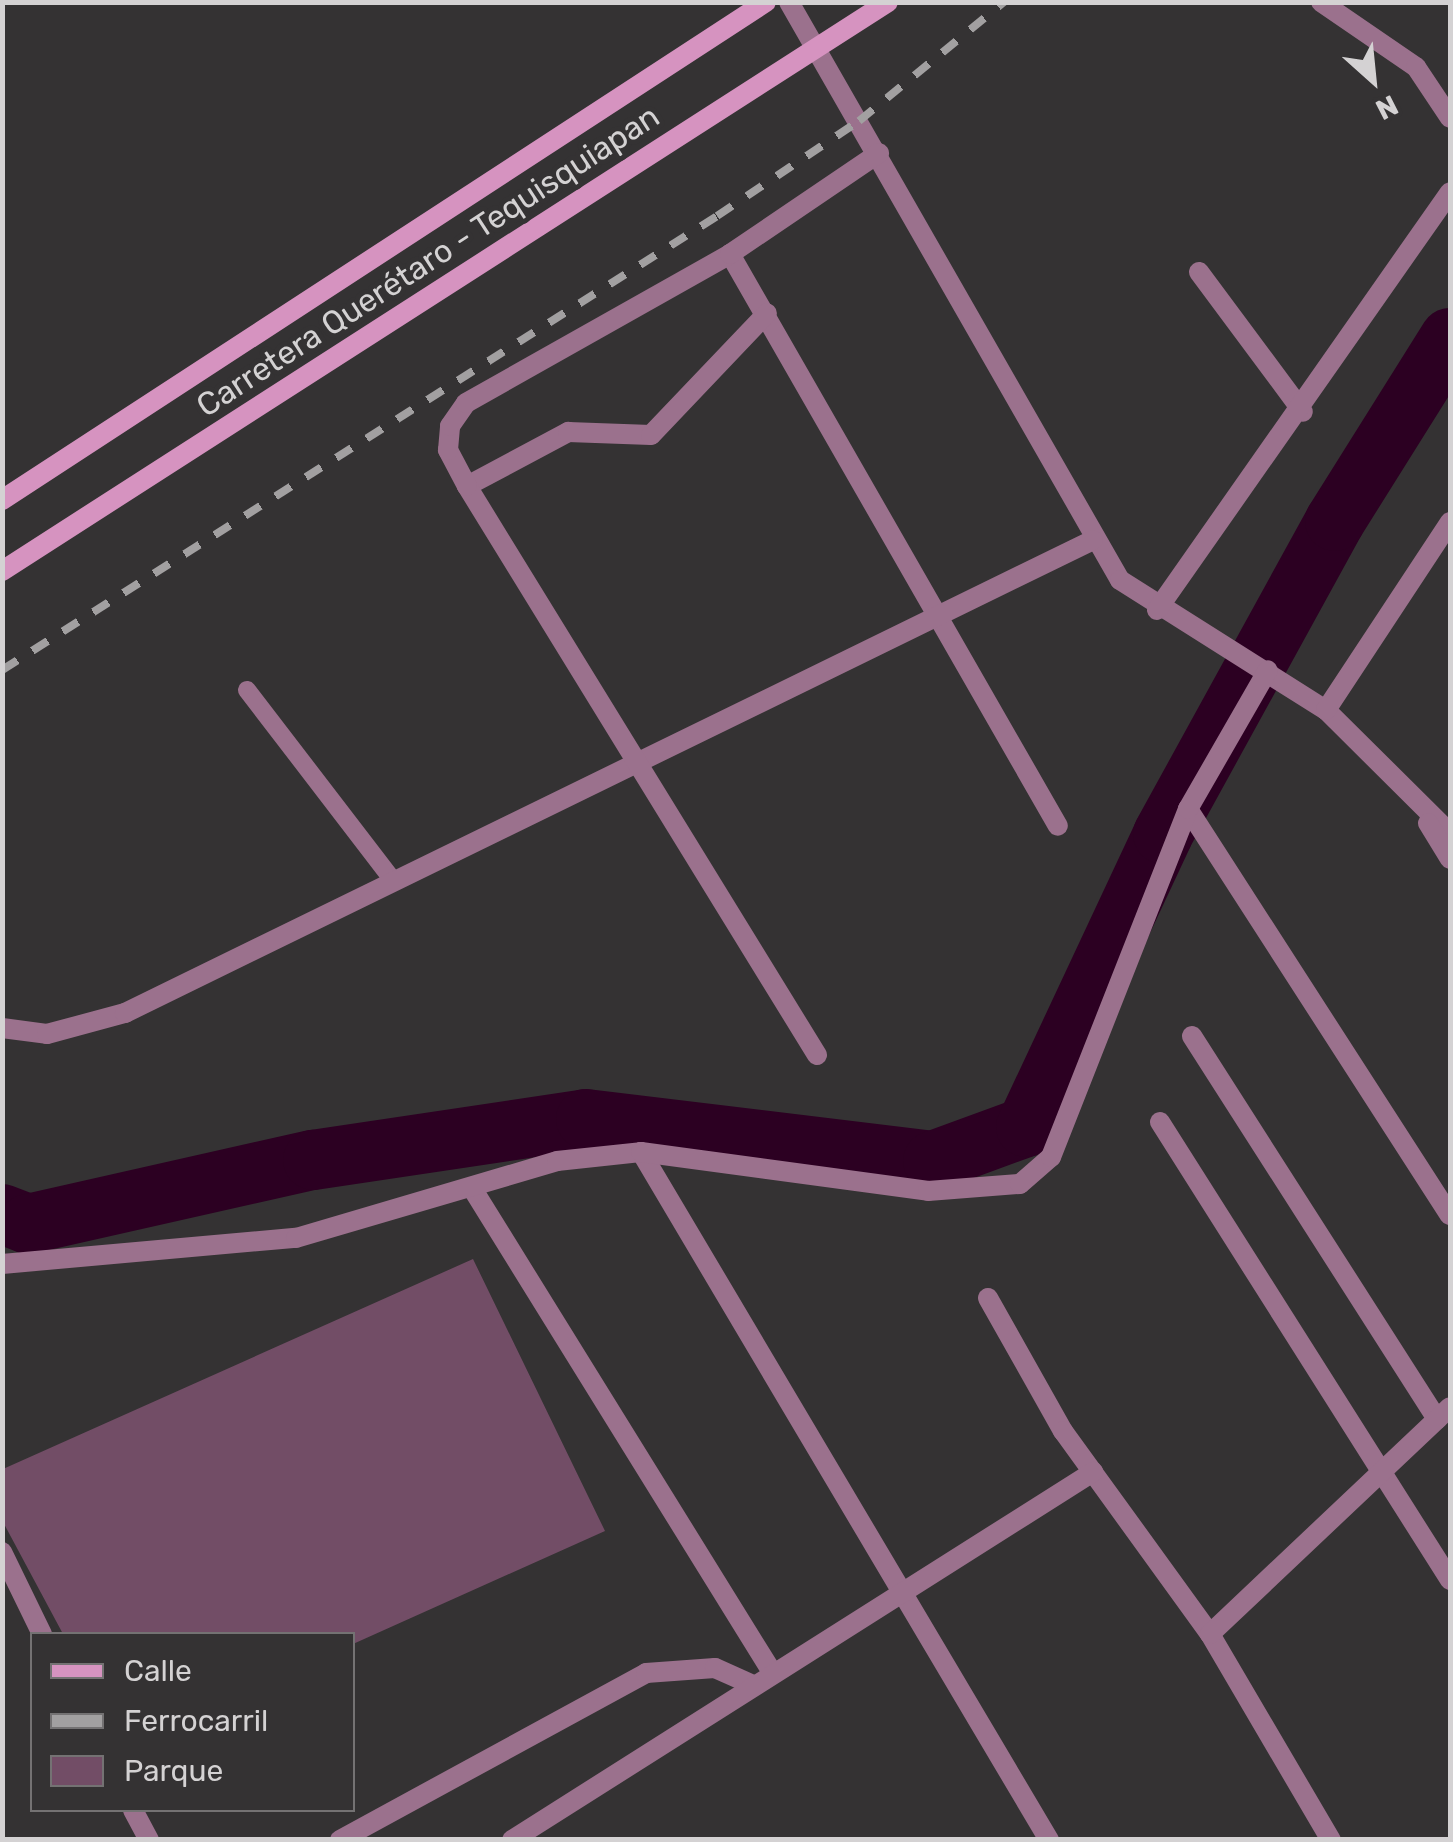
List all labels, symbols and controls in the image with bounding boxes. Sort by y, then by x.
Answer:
north arrow [1323,30,1423,130]
text: N [1370,88,1403,126]
street label: Carretera Querétaro - Tequisquiapan [189,97,667,425]
legend [30,1632,355,1812]
text: Calle [124,1653,192,1689]
text: Ferrocarril [124,1703,268,1739]
text: Parque [124,1753,223,1789]

